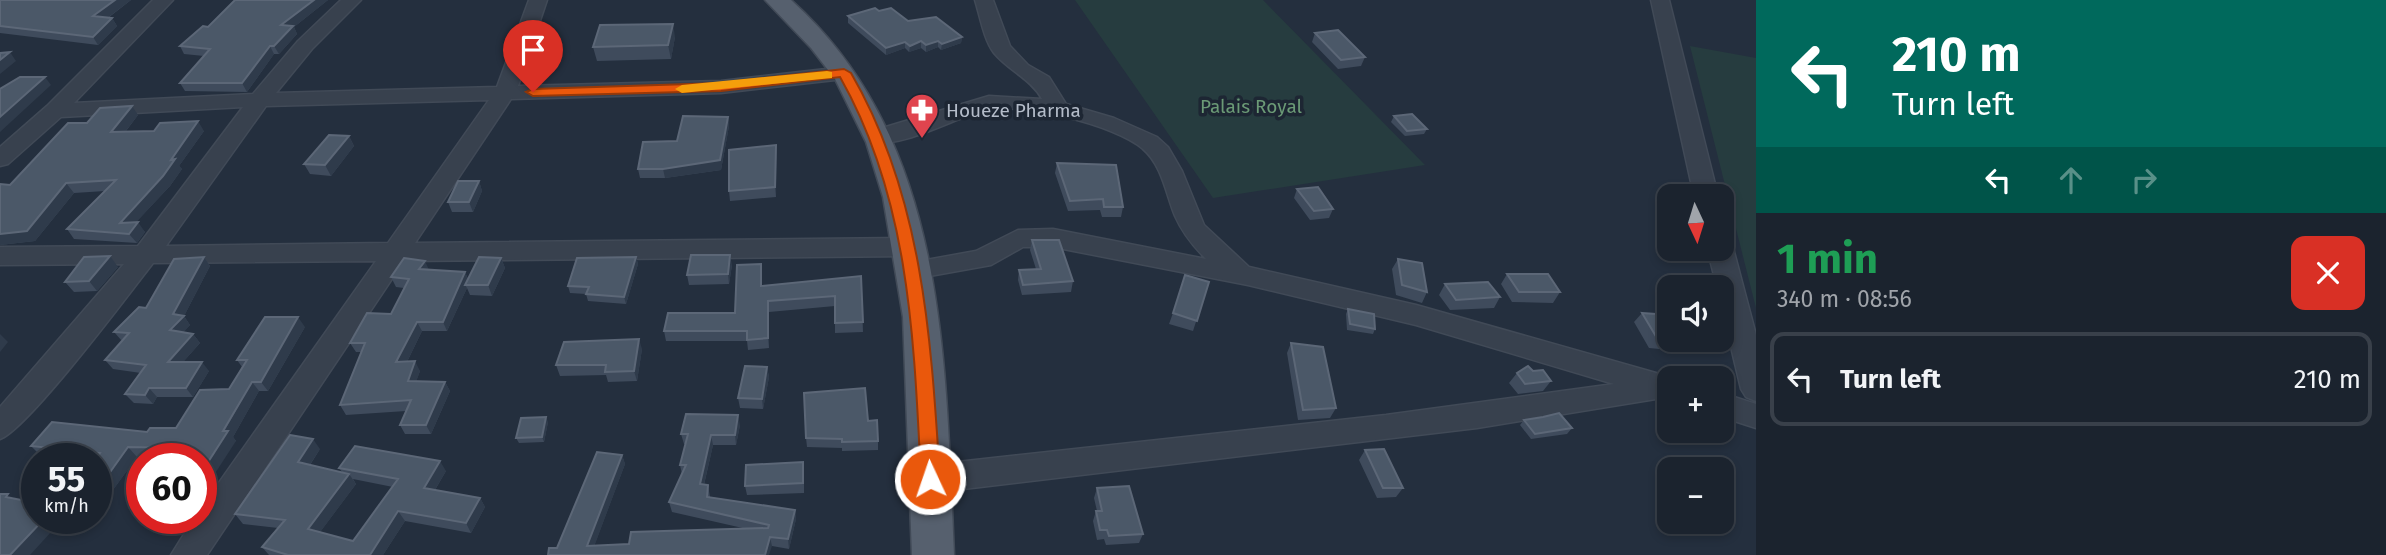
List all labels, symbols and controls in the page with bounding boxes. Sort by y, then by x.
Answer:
pin [503,20,563,92]
text: 210 m [1892,25,2021,84]
icon: left [1777,28,1868,119]
icon: arrive [514,31,552,69]
text: Turn left [1892,85,2014,123]
pharmacy icon: Houeze Pharma [903,91,941,140]
park label: Palais Royal [1200,95,1303,118]
place label: Houeze Pharma [946,99,1081,122]
icon: left [1979,161,2017,199]
icon: ahead [2052,161,2090,199]
icon: right [2125,161,2163,199]
north arrow [1657,184,1734,261]
map controls [1657,184,1734,534]
text: 1 min [1777,234,1878,284]
button: close [2291,236,2365,310]
button: sound [1657,275,1734,352]
text: 340 m · 08:56 [1777,285,1912,313]
icon: left [1781,360,1819,398]
text: Turn left [1840,364,1941,395]
text: 210 m [2294,364,2361,395]
button: + [1657,366,1734,443]
position arrow [893,442,967,516]
speed limit sign: 60 [126,443,217,534]
button: − [1657,457,1734,534]
text: 55 [48,458,85,500]
text: km/h [44,495,89,517]

